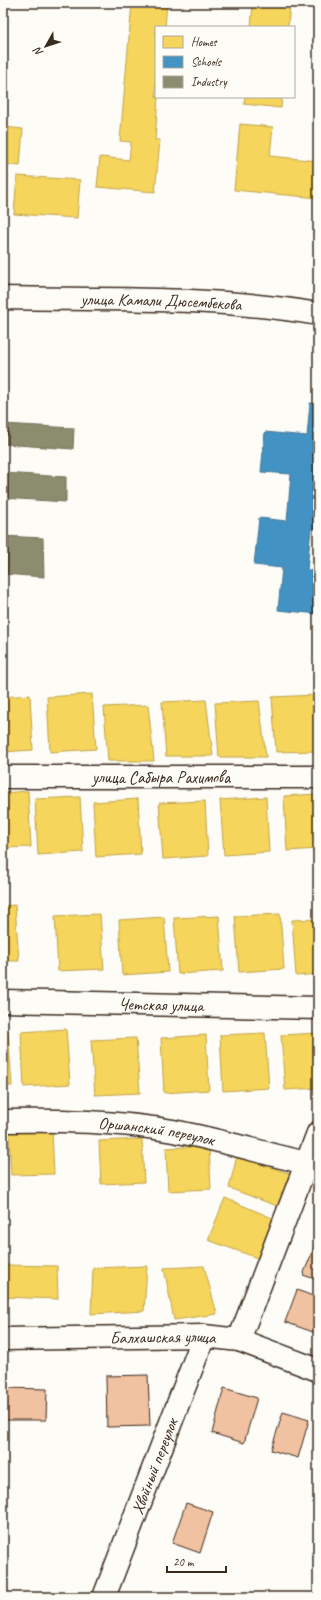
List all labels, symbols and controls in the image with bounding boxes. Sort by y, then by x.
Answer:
north arrow [26,26,66,66]
legend [155,26,295,98]
text: Homes [191,34,218,50]
text: N [29,44,46,59]
text: Schools [191,54,223,70]
text: Industry [191,74,228,90]
street label: улица Камали Дюсембекова [80,289,243,315]
street label: улица Сабыра Рахимова [91,767,231,788]
street label: Четская улица [118,994,206,1016]
street label: Оршанский переулок [98,1112,218,1151]
street label: Балхашская улица [110,1326,219,1348]
street label: Хвойный переулок [127,1414,183,1517]
scale bar [167,1548,226,1574]
text: 20 m [173,1554,195,1570]

